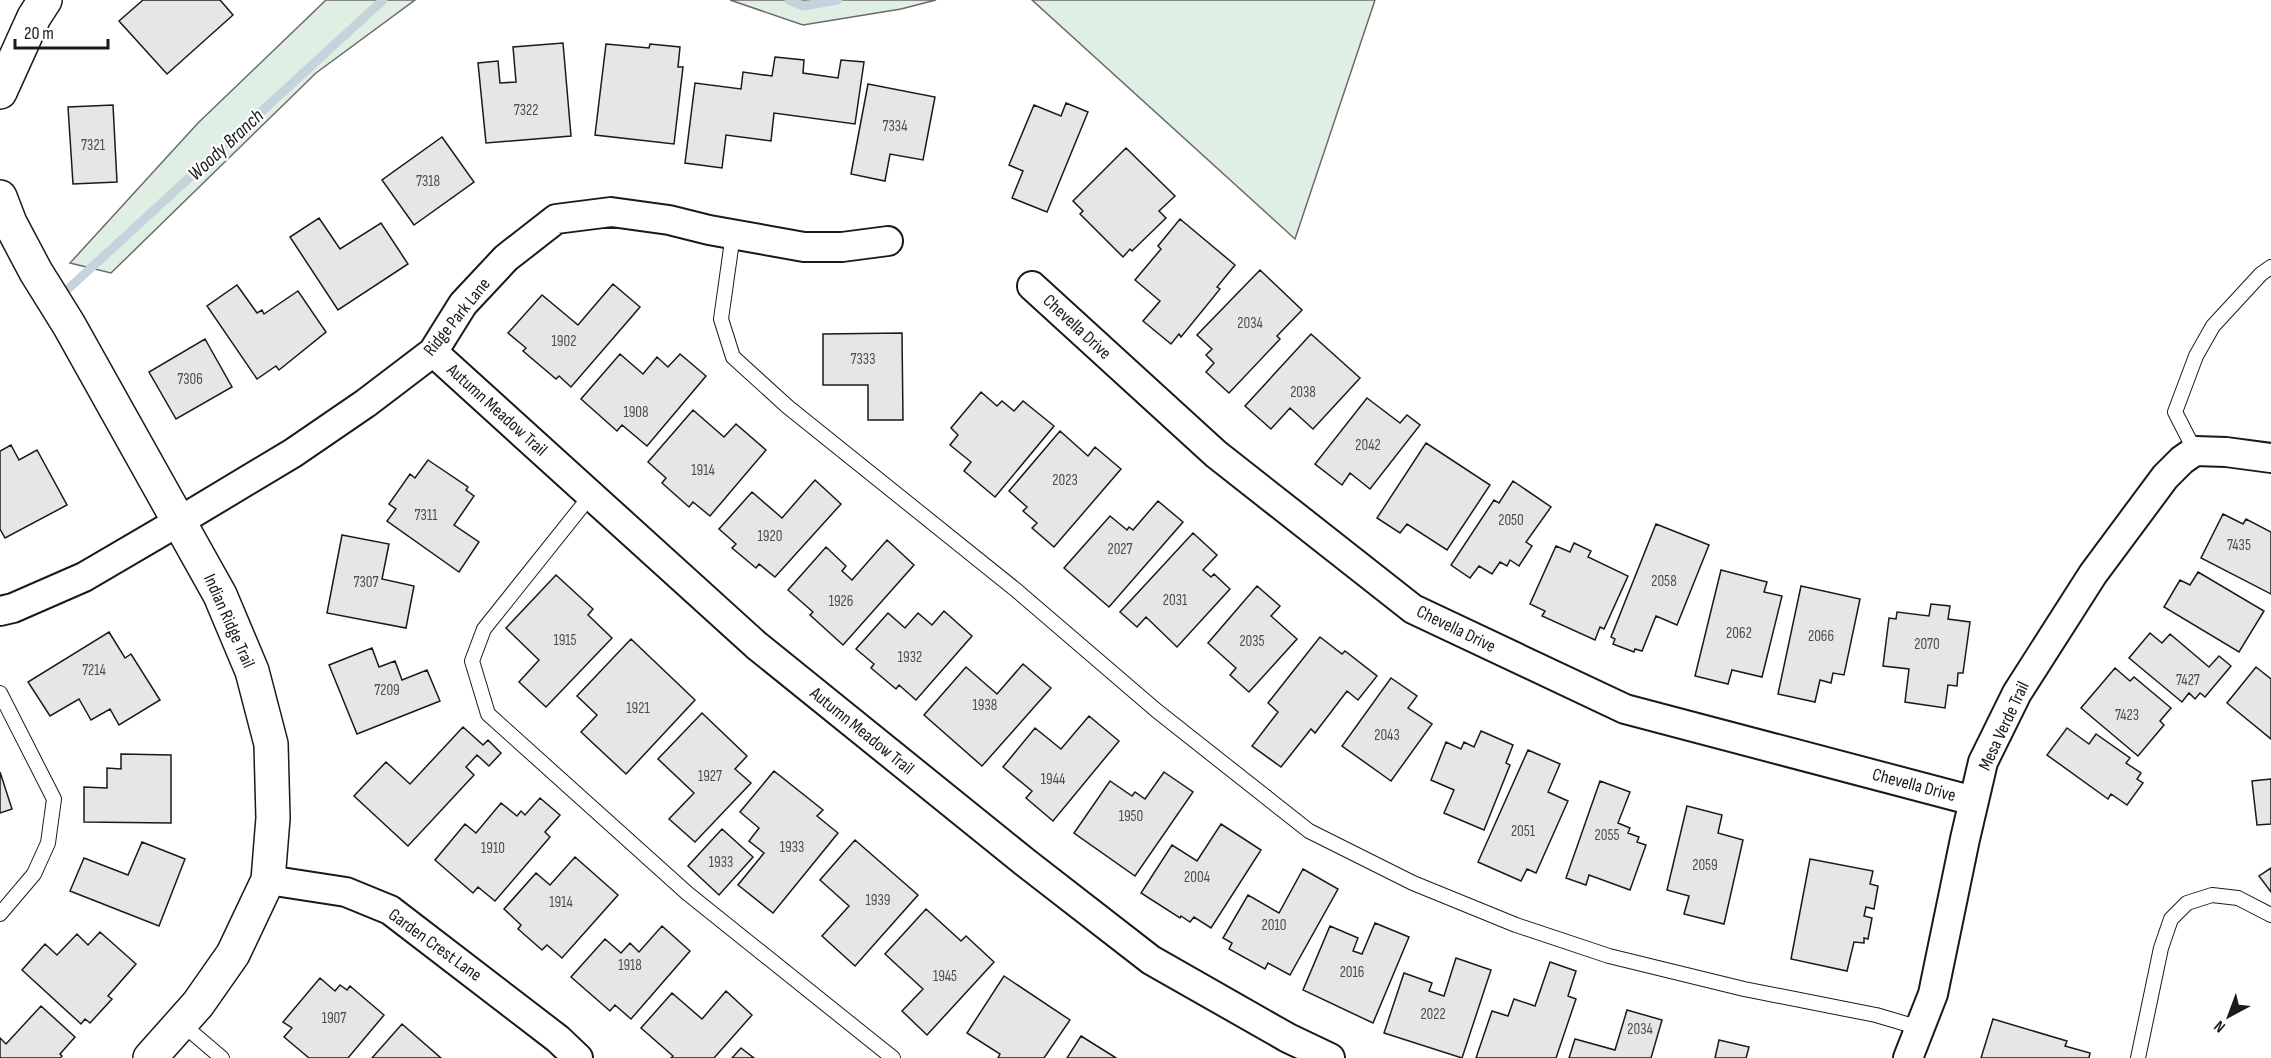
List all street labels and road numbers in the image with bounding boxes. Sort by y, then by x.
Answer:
street label: Ridge Park Lane [419,274,495,360]
street label: Chevella Drive [1039,290,1115,364]
street label: Autumn Meadow Trail [442,359,551,460]
street label: Indian Ridge Trail [199,571,259,671]
street label: Chevella Drive [1413,601,1499,657]
street label: Mesa Verde Trail [1974,678,2034,774]
street label: Autumn Meadow Trail [805,682,918,779]
street label: Chevella Drive [1870,764,1958,806]
street label: Garden Crest Lane [384,904,486,986]

